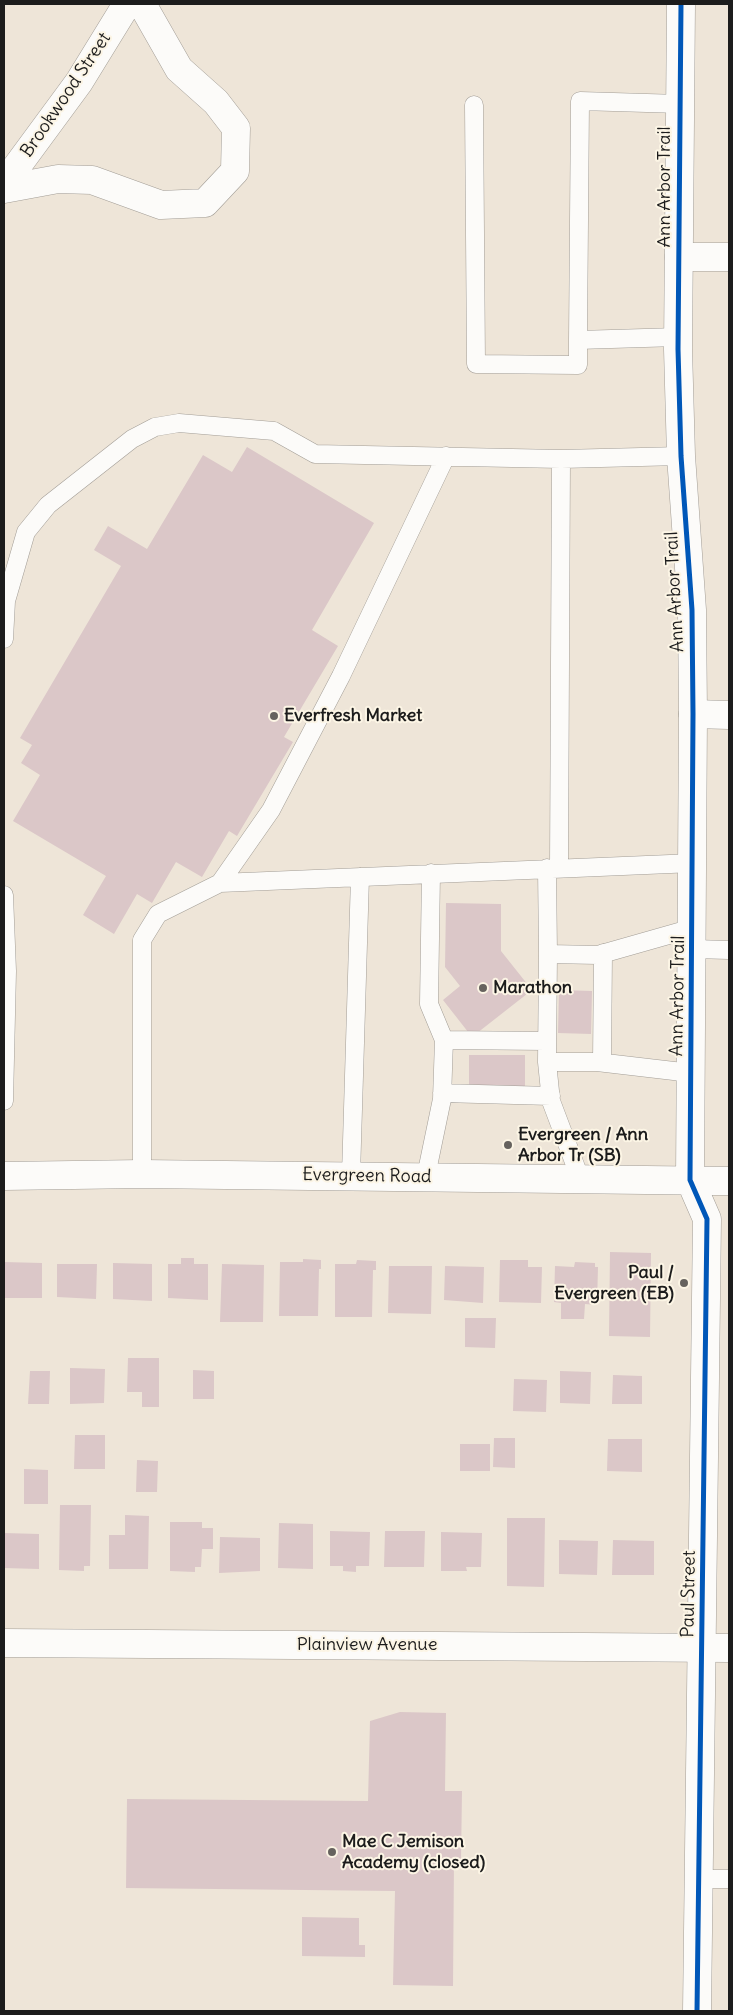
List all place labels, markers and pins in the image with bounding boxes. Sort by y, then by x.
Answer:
place label: Everfresh Market [284,705,422,727]
marker: Everfresh Market [268,710,280,722]
place label: Marathon [493,977,572,999]
marker: Marathon [477,982,489,994]
place label: Evergreen / Ann Arbor Tr (SB) [518,1124,648,1166]
marker: Evergreen / Ann Arbor Tr (SB) [502,1139,514,1151]
place label: Paul / Evergreen (EB) [554,1262,674,1304]
marker: Paul / Evergreen (EB) [678,1277,690,1289]
place label: Mae C Jemison Academy (closed) [342,1831,485,1874]
marker: Mae C Jemison Academy (closed) [326,1846,338,1858]

